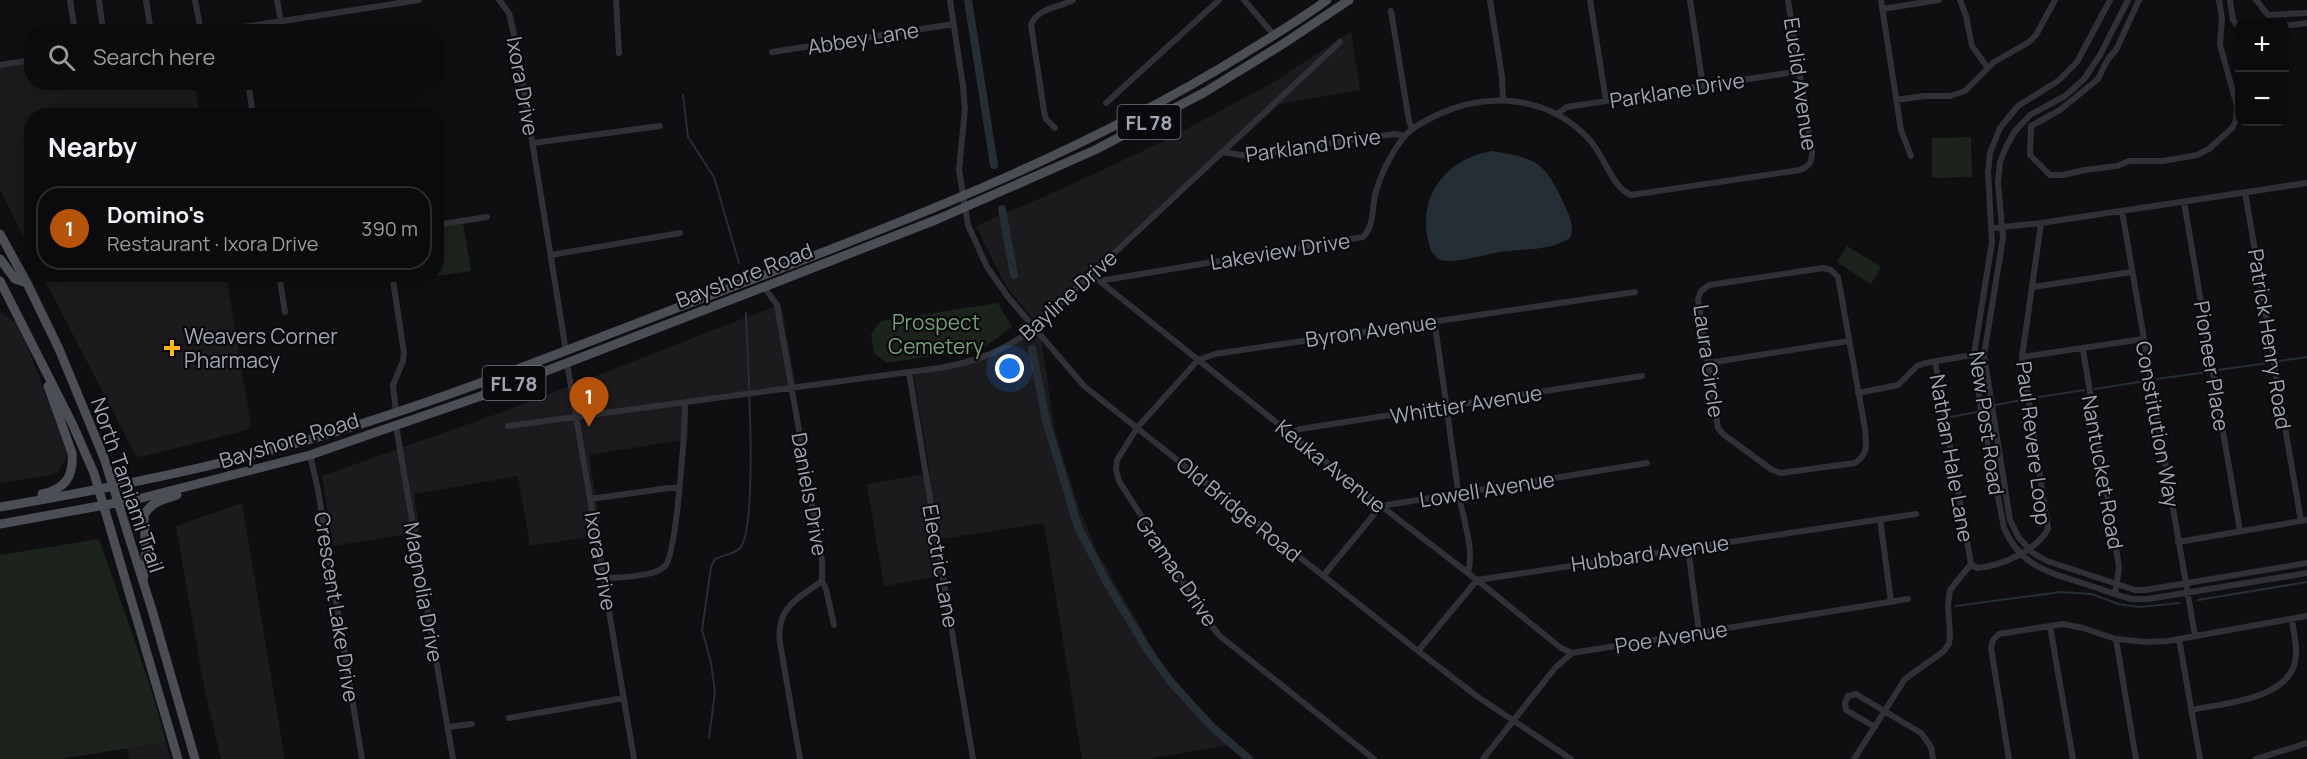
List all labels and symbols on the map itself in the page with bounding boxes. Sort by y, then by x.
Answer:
street label: Abbey Lane [805,15,921,61]
street label: Euclid Avenue [1778,16,1824,152]
street label: Ixora Drive [501,34,545,138]
street label: Parklane Drive [1607,66,1747,114]
road number: FL 78 [1118,105,1180,139]
street label: Parkland Drive [1243,122,1383,168]
street label: Lakeview Drive [1208,226,1352,276]
street label: Bayshore Road [672,236,816,314]
street label: Bayline Drive [1013,244,1123,346]
street label: Patrick Henry Road [2242,247,2298,431]
street label: Pioneer Place [2188,299,2236,433]
street label: Laura Circle [1687,303,1731,419]
street label: Byron Avenue [1304,307,1438,353]
park label: Prospect Cemetery [888,308,984,360]
place label: Weavers Corner Pharmacy [184,322,338,374]
street label: Constitution Way [2130,339,2186,509]
marker: Weavers Corner Pharmacy [165,341,179,355]
street label: New Post Road [1963,349,2011,497]
your location [995,354,1024,383]
street label: Paul Revere Loop [2010,359,2058,527]
road number: FL 78 [482,366,546,400]
street label: Nathan Hale Lane [1923,372,1981,544]
pin: 1 [570,378,608,427]
street label: Whittier Avenue [1388,378,1544,430]
street label: Nantucket Road [2076,393,2130,551]
street label: North Tamiami Trail [85,394,171,576]
street label: Bayshore Road [216,405,362,475]
street label: Keuka Avenue [1270,413,1392,519]
street label: Daniels Drive [785,430,835,558]
street label: Old Bridge Road [1171,450,1307,568]
street label: Lowell Avenue [1417,464,1557,514]
street label: Electric Lane [916,502,966,630]
street label: Ixora Drive [579,509,623,613]
street label: Crescent Lake Drive [308,510,366,704]
street label: Gramac Drive [1130,510,1224,632]
street label: Magnolia Drive [398,520,450,664]
street label: Hubbard Avenue [1569,528,1731,578]
street label: Poe Avenue [1613,614,1729,660]

